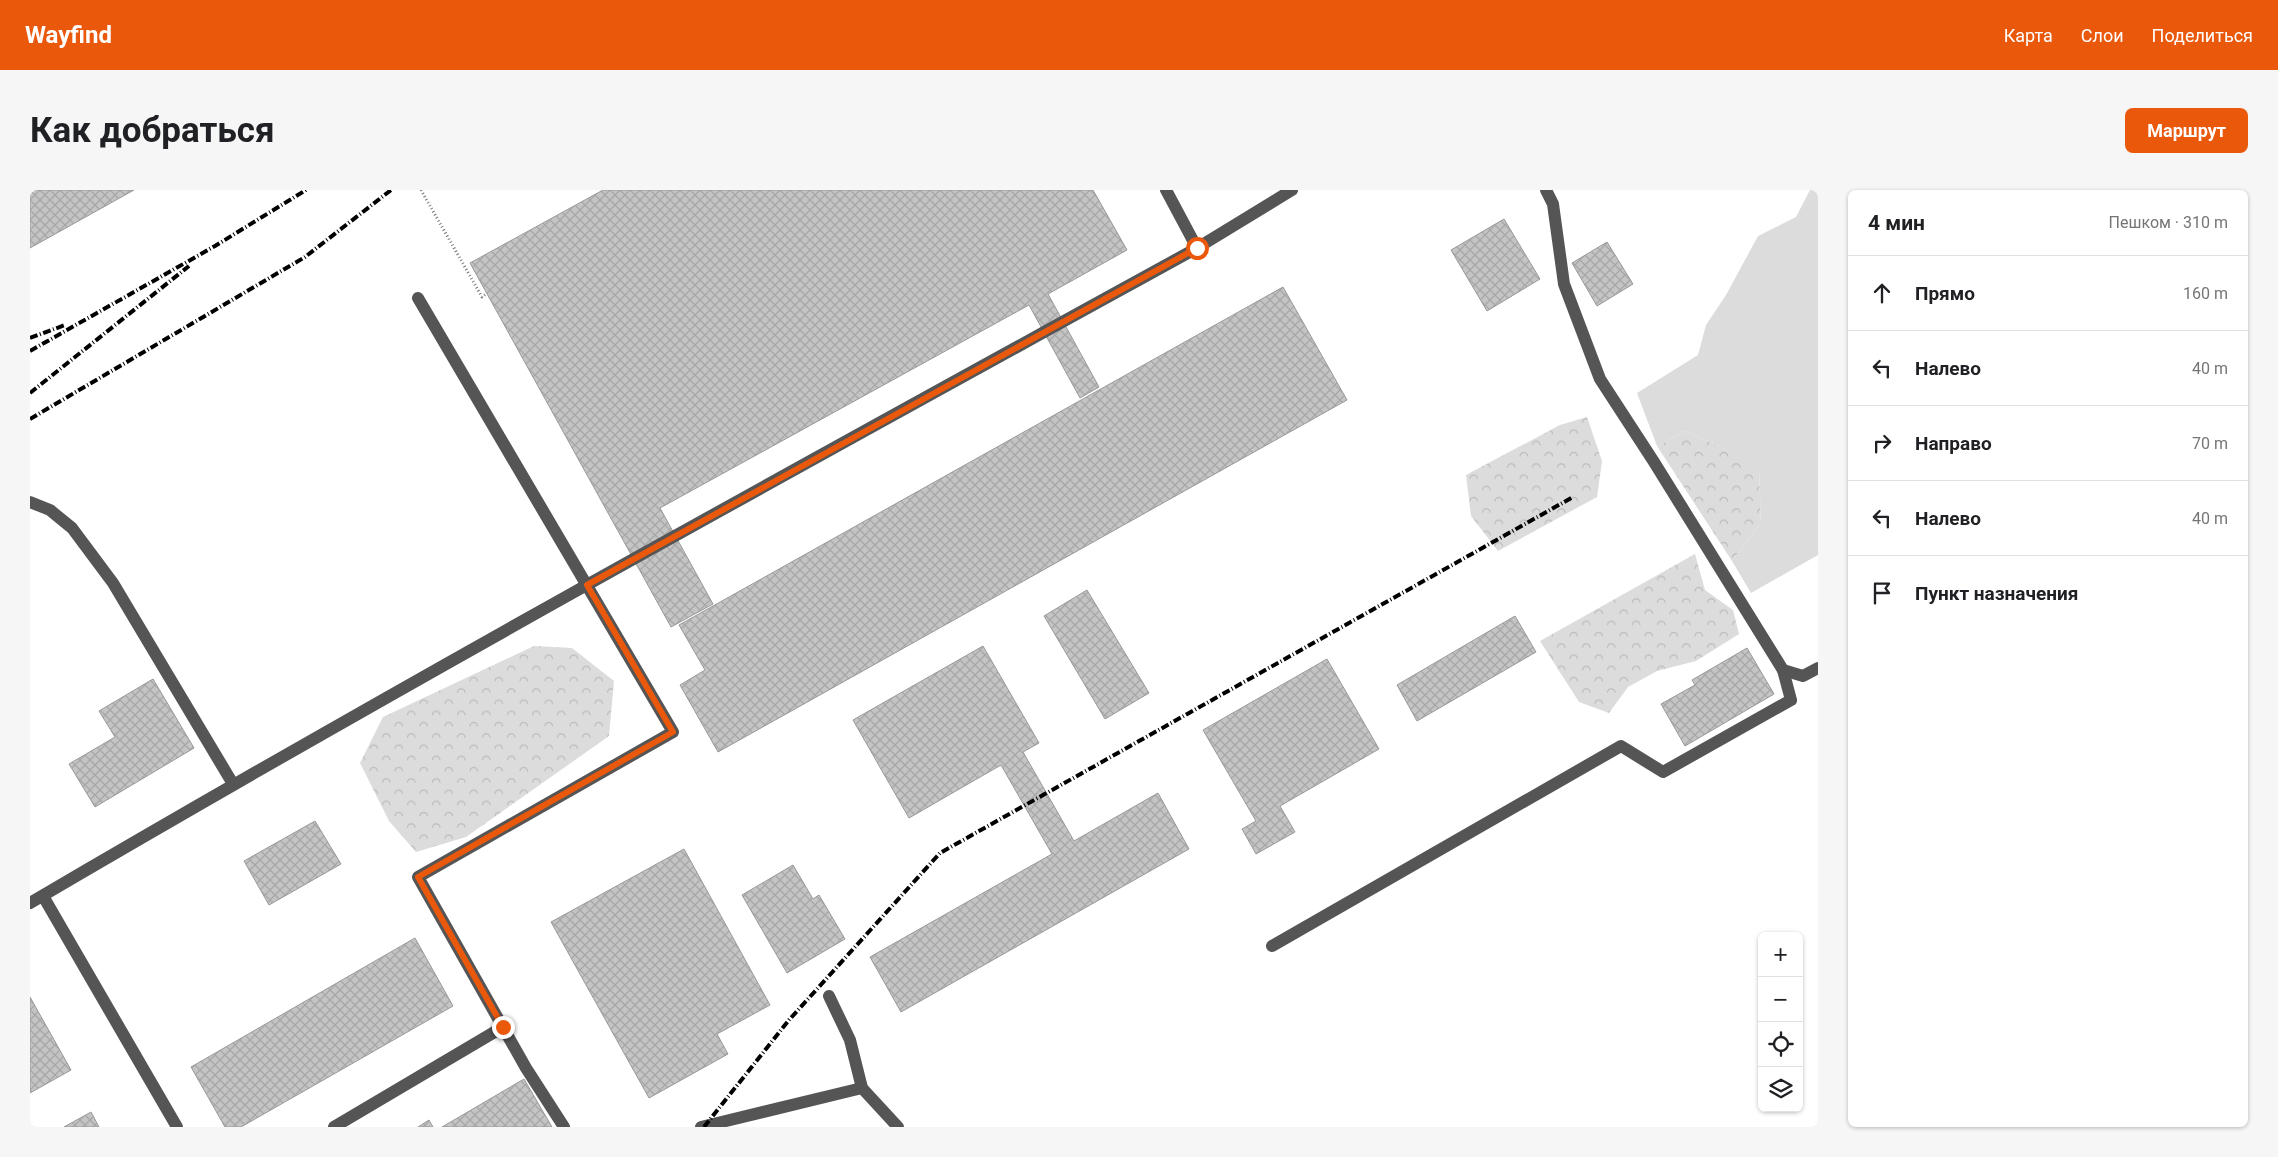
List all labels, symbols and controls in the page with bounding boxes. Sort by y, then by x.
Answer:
text: Wayfind [25,21,112,49]
text: Карта [2004,25,2053,46]
text: Слои [2081,25,2124,46]
text: Поделиться [2152,25,2253,46]
button: Маршрут [2125,108,2248,153]
text: Как добраться [30,110,275,151]
text: 4 мин [1868,211,1925,235]
text: Пешком · 310 m [2109,213,2228,232]
route start [1186,237,1209,260]
icon: ahead [1868,279,1896,307]
text: Прямо [1915,282,1975,305]
text: 160 m [2183,284,2228,303]
icon: left [1868,354,1896,382]
text: Налево [1915,357,1981,380]
text: 40 m [2192,359,2228,378]
icon: right [1868,429,1896,457]
text: Направо [1915,432,1992,455]
text: 70 m [2192,434,2228,453]
icon: left [1868,504,1896,532]
text: Налево [1915,507,1981,530]
text: 40 m [2192,509,2228,528]
icon: arrive [1868,579,1896,607]
text: Пункт назначения [1915,582,2078,605]
map controls [1758,932,1803,1112]
button: + [1758,932,1803,977]
button: − [1758,977,1803,1022]
route end [492,1016,515,1039]
button: locate [1758,1022,1803,1067]
button: layers [1758,1067,1803,1112]

